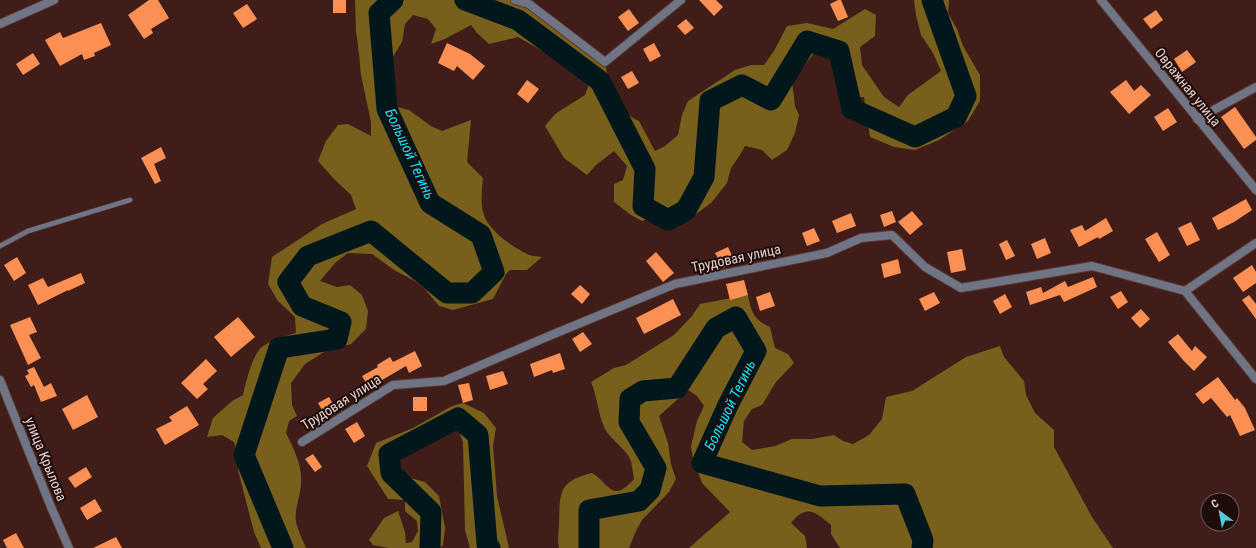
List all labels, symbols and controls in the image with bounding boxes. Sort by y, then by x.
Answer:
street label: Овражная улица [1152,45,1224,129]
water label: Большой Тегинь [381,106,439,203]
street label: Трудовая улица [690,241,782,275]
water label: Большой Тегинь [700,357,760,453]
street label: Трудовая улица [298,371,384,433]
street label: улица Крылова [22,415,70,503]
north arrow [1200,492,1240,532]
text: С [1209,497,1221,511]

